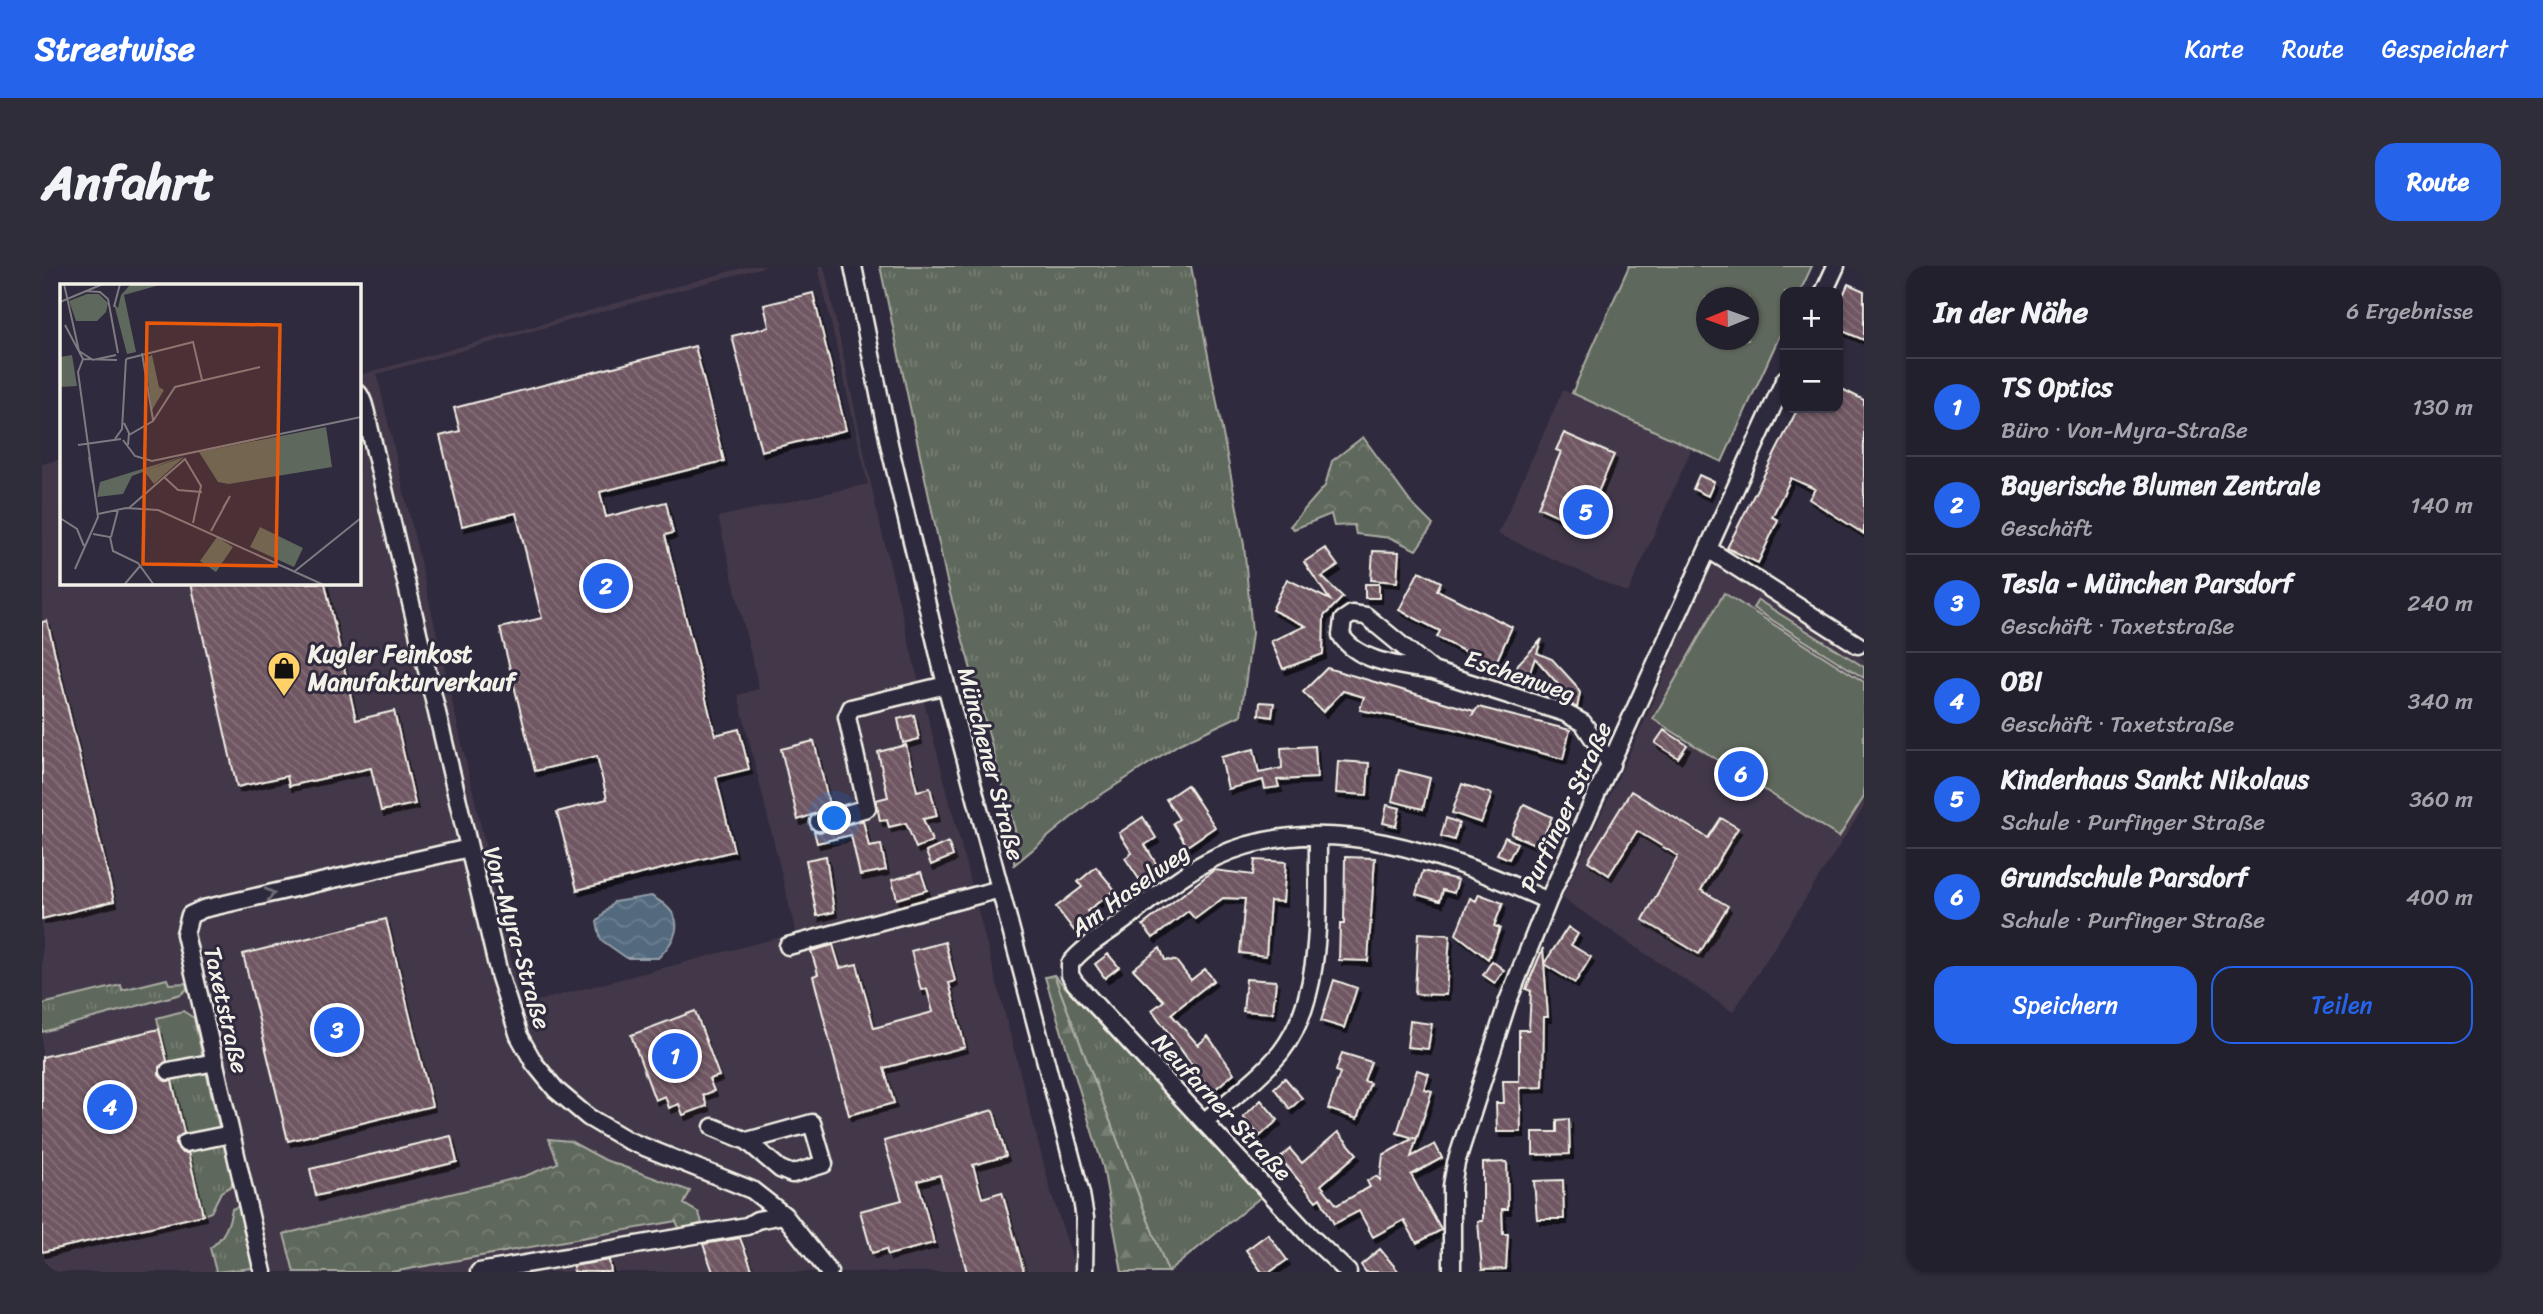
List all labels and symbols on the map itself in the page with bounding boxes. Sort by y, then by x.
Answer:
inset map [60,284,360,584]
north arrow [1696,287,1759,350]
pin: 5 [1563,486,1609,538]
pin: 2 [583,560,629,612]
place label: Kugler Feinkost Manufakturverkauf [307,633,518,703]
street label: Eschenweg [1459,637,1581,715]
shop icon: Kugler Feinkost Manufakturverkauf [265,649,303,698]
street label: Münchener Straße [945,662,1037,866]
street label: Purfinger Straße [1508,714,1624,900]
pin: 6 [1718,748,1764,800]
your location [817,801,851,835]
street label: Am Haselweg [1060,832,1199,949]
street label: Von-Myra-Straße [471,842,563,1034]
one-way arrow [263,887,275,902]
street label: Taxetstraße [191,942,261,1078]
pin: 3 [314,1004,360,1056]
street label: Neufarner Straße [1141,1023,1303,1192]
pin: 1 [652,1030,698,1082]
pin: 4 [87,1081,133,1133]

